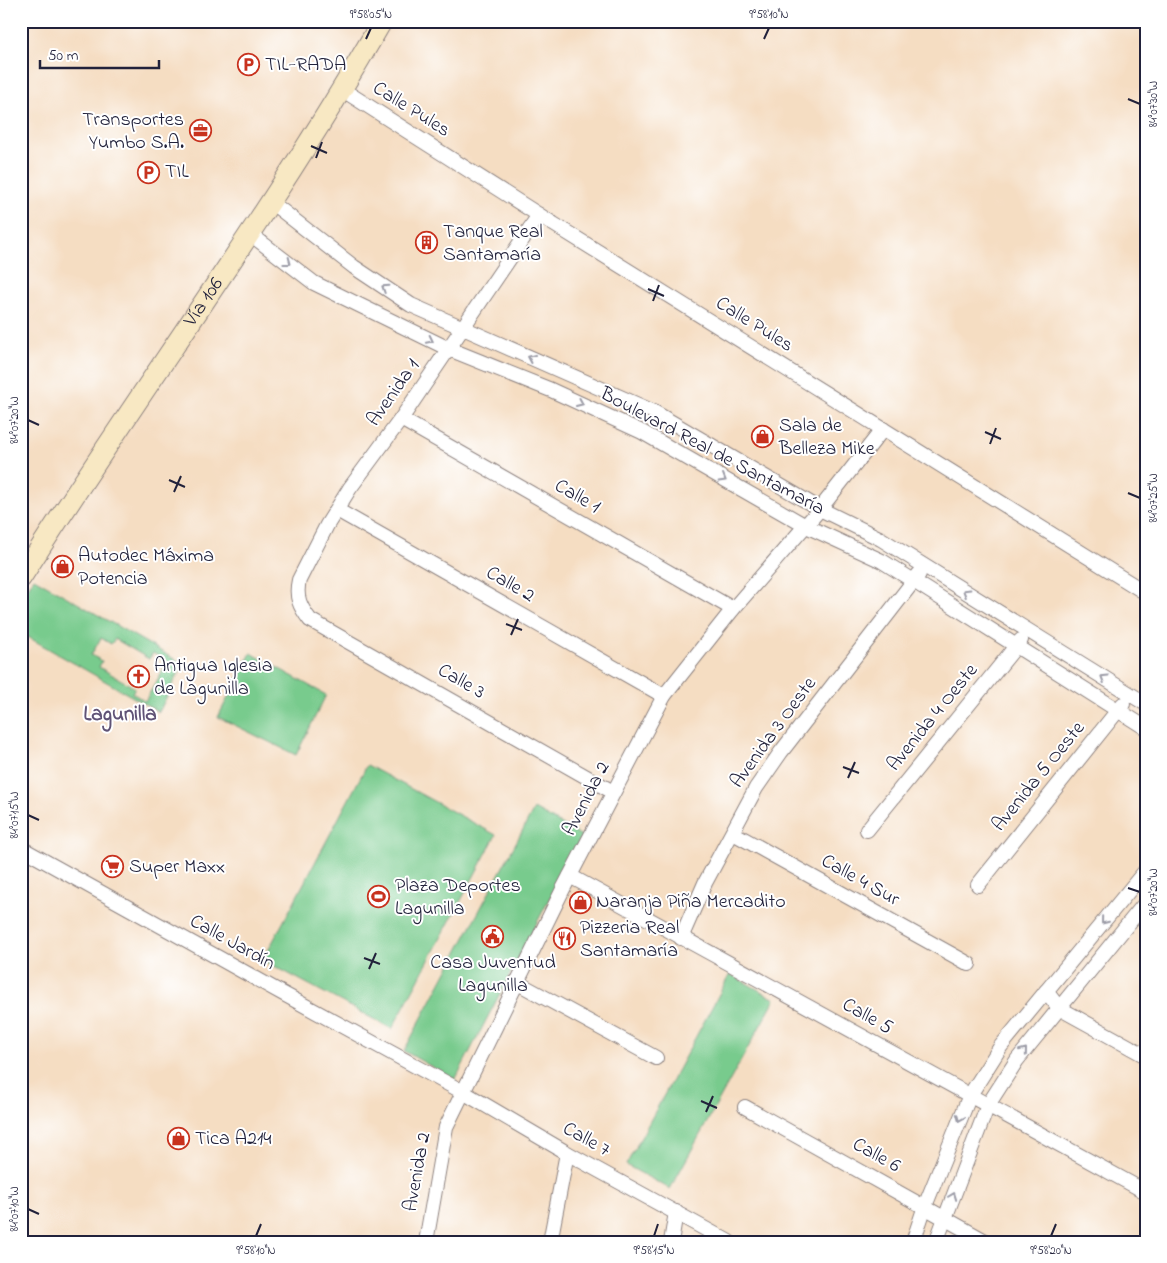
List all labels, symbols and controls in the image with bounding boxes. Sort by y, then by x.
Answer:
text: 9°58'05"N [350,6,392,24]
text: 9°58'10"N [749,6,789,24]
scale bar [40,38,159,70]
text: 50 m [48,45,79,67]
place label: TIL-RADA [265,51,346,80]
parking icon: TIL-RADA [237,53,261,77]
street label: Calle Pules [367,75,455,145]
text: 84°07'30"W [1145,81,1163,127]
place label: Transportes Yumbo S.A. [82,106,184,158]
office icon: Transportes Yumbo S.A. [188,119,212,143]
place label: TIL [165,158,189,187]
parking icon: TIL [137,160,161,184]
place label: Tanque Real Santamaría [443,218,543,270]
building icon: Tanque Real Santamaría [415,231,439,255]
one-way arrow [282,257,291,265]
street label: Vía 106 [176,272,231,333]
one-way arrow [381,285,391,294]
street label: Calle Pules [710,290,798,360]
one-way arrow [425,334,434,344]
street label: Avenida 1 [360,353,428,433]
one-way arrow [527,354,536,365]
street label: Boulevard Real de Santamaría [594,380,830,524]
text: 84°07'20"W [6,396,24,444]
one-way arrow [575,397,584,407]
place label: Sala de Belleza Mike [778,412,875,464]
shop icon: Sala de Belleza Mike [751,425,775,449]
street label: Calle 1 [549,472,605,522]
one-way arrow [718,472,727,482]
text: 84°07'25"W [1145,474,1163,522]
place label: Autodec Máxima Potencia [78,542,214,594]
shop icon: Autodec Máxima Potencia [50,555,74,579]
street label: Calle 2 [480,559,540,611]
one-way arrow [963,589,972,599]
place label: Antigua Iglesia de Lagunilla [154,652,272,705]
street label: Calle 3 [432,657,490,707]
street label: Avenida 4 Oeste [880,658,986,778]
church icon: Antigua Iglesia de Lagunilla [126,665,150,689]
street label: Avenida 3 Oeste [724,671,824,795]
one-way arrow [1101,675,1110,685]
district label: Lagunilla [83,700,157,732]
street label: Avenida 5 Oeste [985,716,1093,838]
street label: Avenida 2 [556,757,618,841]
text: 84°07'15"W [6,792,24,838]
street label: Calle 4 Sur [815,847,905,915]
place label: Super Maxx [129,853,225,882]
supermarket icon: Super Maxx [101,855,125,879]
text: 84°07'20"W [1145,868,1163,916]
place label: Plaza Deportes Lagunilla [395,872,521,925]
sports icon: Plaza Deportes Lagunilla [367,885,391,909]
place label: Naranja Piña Mercadito [596,888,786,917]
shop icon: Naranja Piña Mercadito [568,890,592,914]
street label: Calle Jardín [184,908,280,979]
place label: Pizzeria Real Santamaría [580,914,679,966]
one-way arrow [1101,915,1109,924]
public building icon: Casa Juventud Lagunilla [481,925,505,949]
restaurant icon: Pizzeria Real Santamaría [552,927,576,951]
place label: Casa Juventud Lagunilla [430,949,556,1002]
street label: Calle 5 [836,991,898,1043]
one-way arrow [1019,1048,1028,1057]
one-way arrow [956,1113,967,1122]
street label: Calle 7 [557,1115,615,1165]
place label: Tica A214 [195,1125,272,1154]
shop icon: Tica A214 [167,1127,191,1151]
street label: Avenida 2 [397,1130,439,1214]
street label: Calle 6 [847,1131,906,1181]
text: 84°07'10"W [6,1186,24,1232]
one-way arrow [947,1192,957,1201]
text: 9°58'10"N [236,1242,276,1260]
text: 9°58'15"N [633,1242,675,1260]
text: 9°58'20"N [1030,1242,1072,1260]

